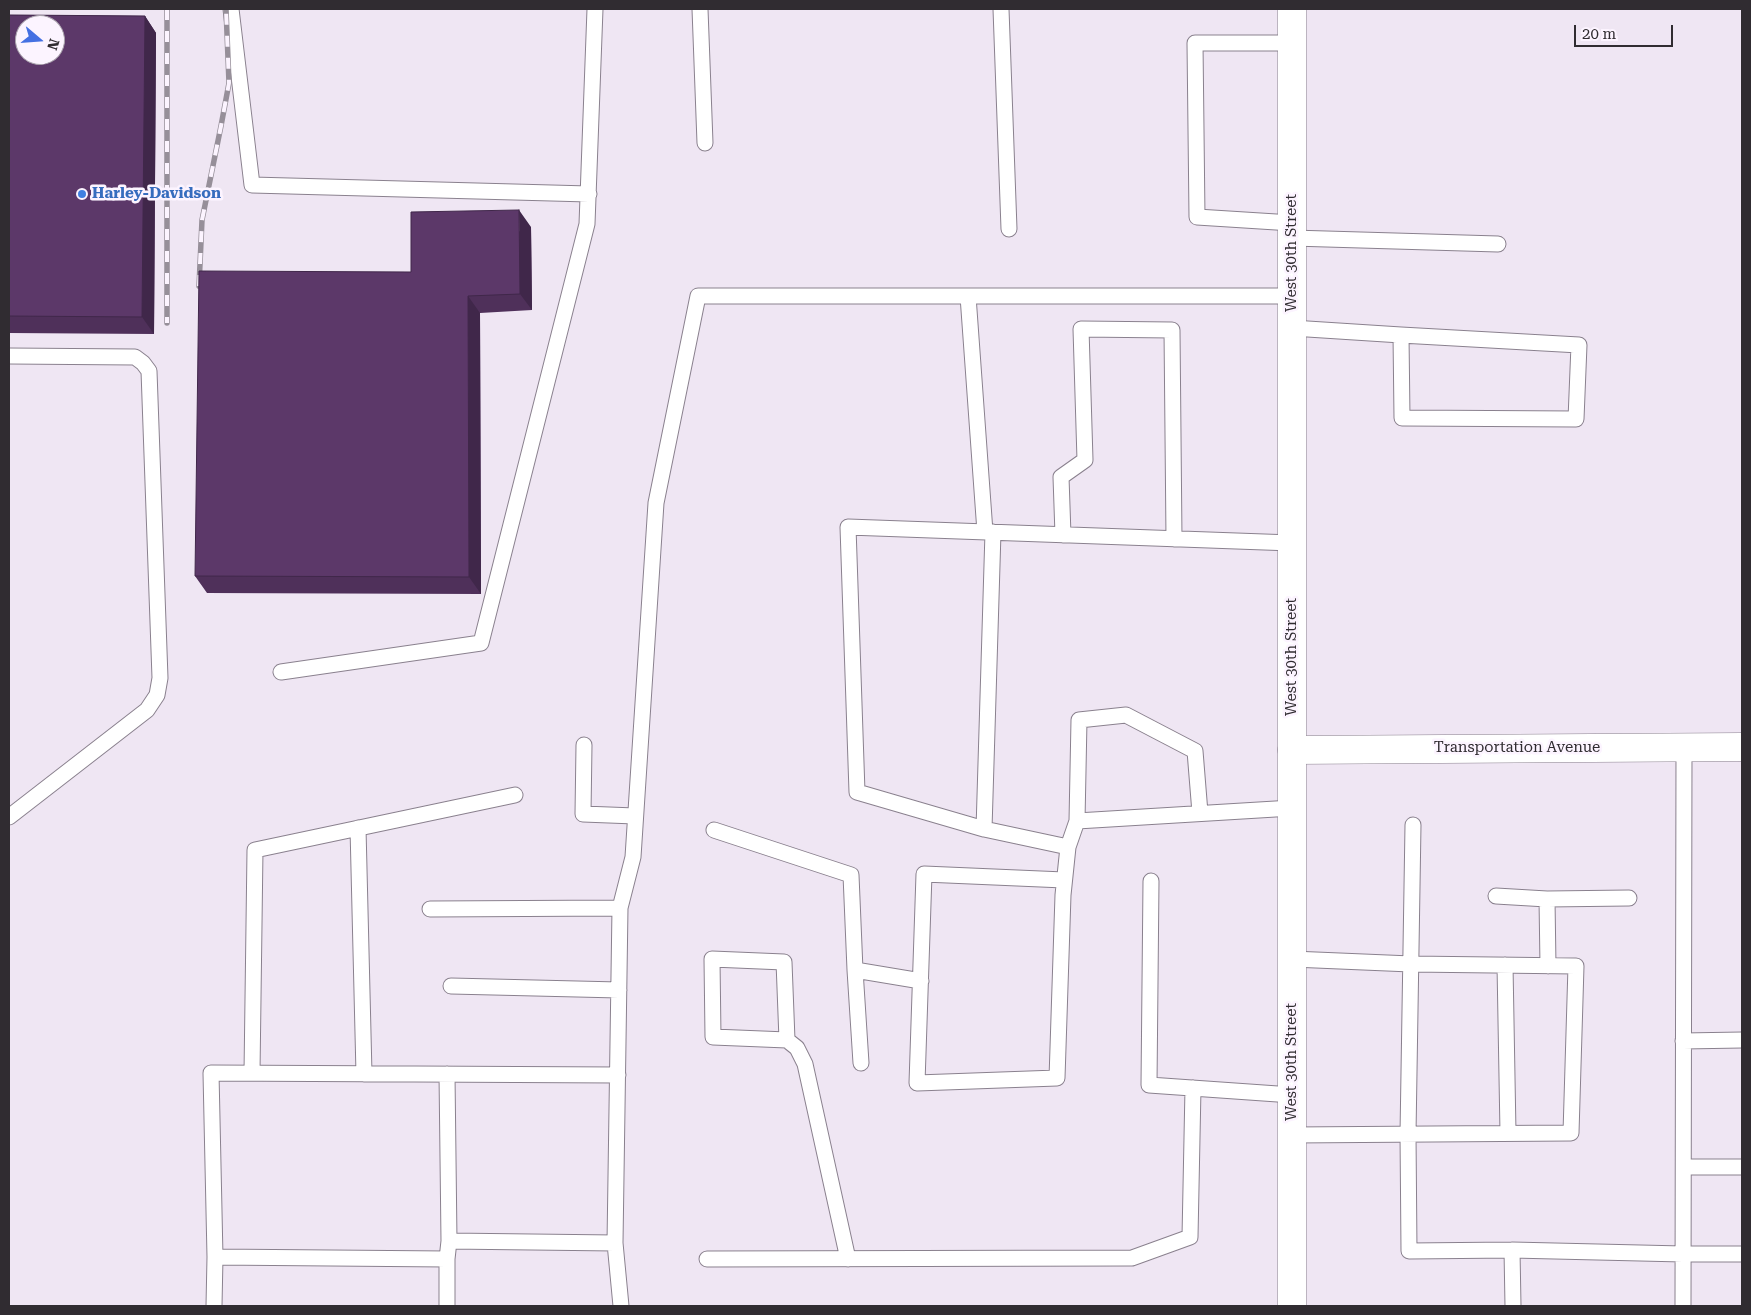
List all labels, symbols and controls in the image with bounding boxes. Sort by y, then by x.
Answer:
north arrow [15,15,65,65]
scale bar [1576,15,1675,47]
text: 20 m [1582,25,1616,43]
text: N [44,37,63,52]
place label: Harley-Davidson [92,185,221,203]
marker: Harley-Davidson [76,188,88,200]
street label: West 30th Street [1283,194,1301,312]
street label: West 30th Street [1283,598,1301,716]
street label: Transportation Avenue [1434,739,1600,757]
street label: West 30th Street [1283,1003,1301,1121]

